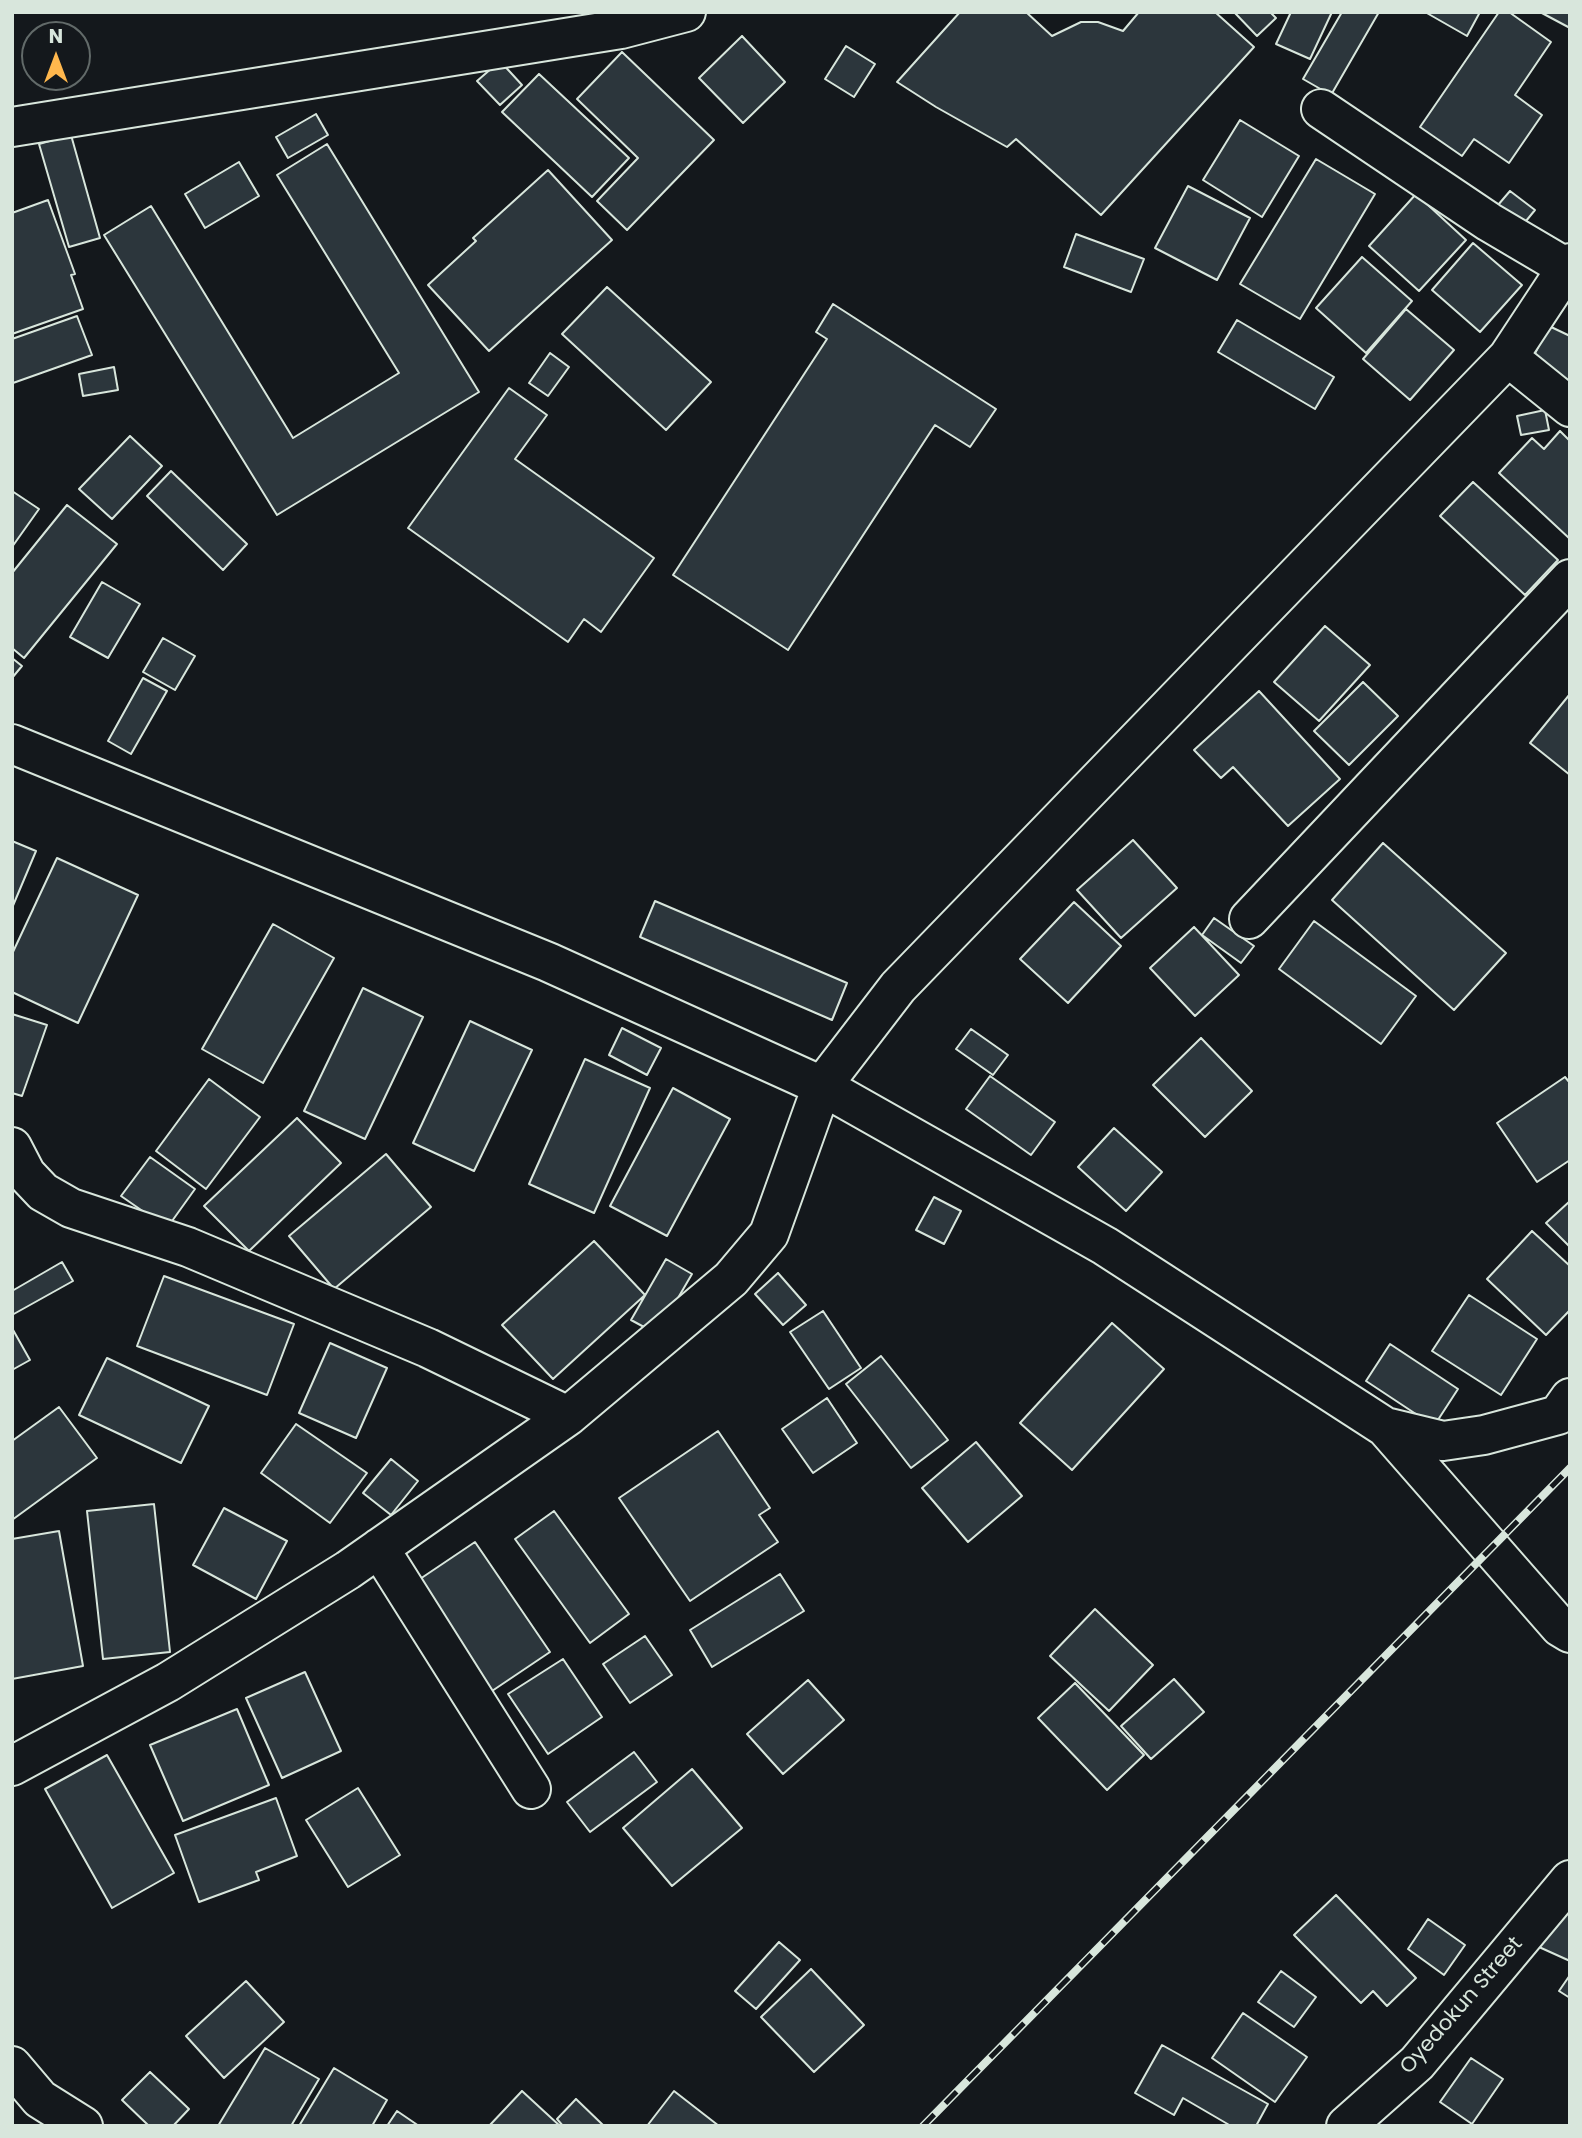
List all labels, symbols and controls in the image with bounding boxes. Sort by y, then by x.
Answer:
north arrow [21,21,91,91]
text: N [49,23,63,50]
street label: Oyedokun Street [1395,1932,1529,2080]

